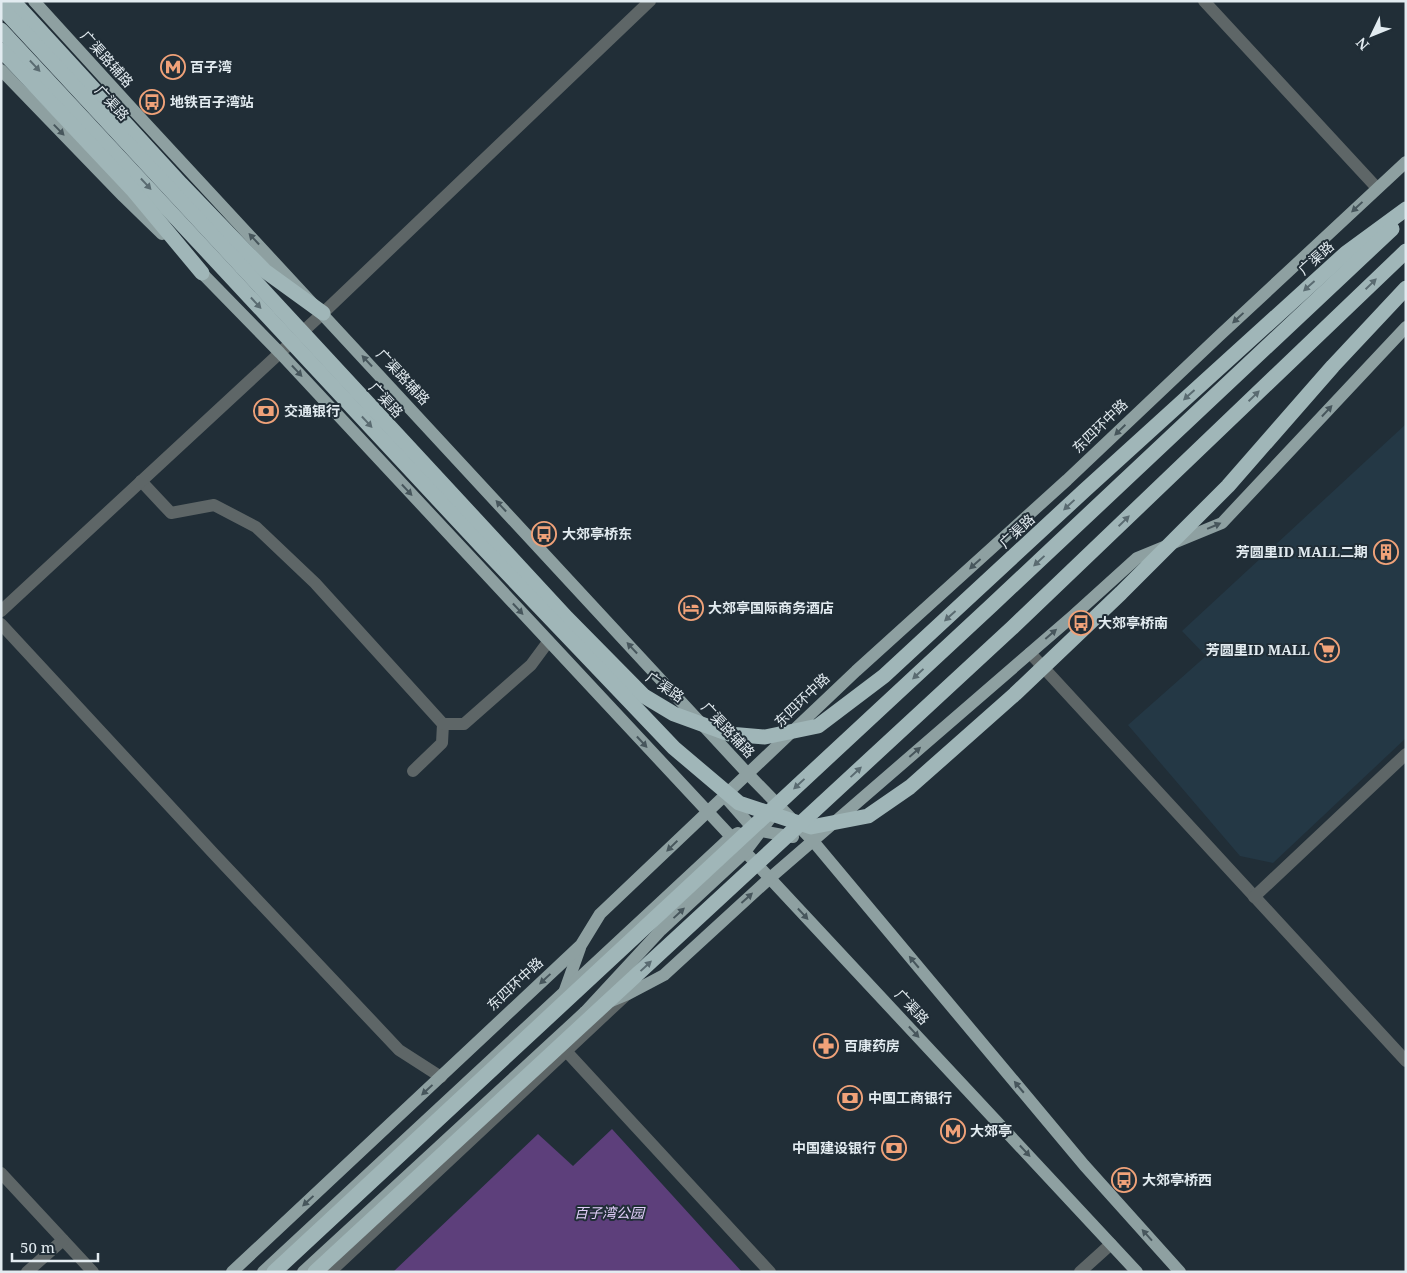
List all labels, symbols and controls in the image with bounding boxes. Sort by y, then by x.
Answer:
north arrow [1347,10,1397,60]
street label: 广渠路辅路 [77,26,138,91]
text: N [1351,34,1373,55]
metro station icon: 百子湾 [160,54,186,80]
place label: 百子湾 [190,57,232,76]
one-way arrow [29,59,41,71]
street label: 广渠路 [91,81,134,124]
bus stop icon: 地铁百子湾站 [139,89,165,115]
place label: 地铁百子湾站 [170,92,254,111]
one-way arrow [53,124,65,136]
one-way arrow [140,178,152,190]
one-way arrow [1351,201,1363,213]
one-way arrow [248,233,260,245]
street label: 广渠路 [1294,237,1338,279]
one-way arrow [1365,278,1377,290]
one-way arrow [1304,280,1316,292]
one-way arrow [250,297,262,309]
one-way arrow [1232,312,1244,324]
street label: 广渠路辅路 [373,346,433,408]
one-way arrow [361,356,373,368]
one-way arrow [291,365,303,377]
street label: 广渠路 [366,379,406,421]
one-way arrow [1183,389,1195,401]
one-way arrow [1248,390,1260,402]
street label: 东四环中路 [1068,394,1131,457]
bank icon: 交通银行 [253,398,279,424]
place label: 交通银行 [284,401,340,420]
one-way arrow [1321,405,1333,417]
one-way arrow [361,416,373,428]
one-way arrow [1115,424,1127,436]
one-way arrow [401,483,413,495]
one-way arrow [1064,499,1076,511]
one-way arrow [495,500,507,512]
street label: 广渠路 [995,509,1038,552]
one-way arrow [1118,515,1130,527]
bus stop icon: 大郊亭桥东 [531,521,557,547]
one-way arrow [1206,522,1221,529]
place label: 大郊亭桥东 [562,524,632,543]
building icon: 芳圆里ID MALL二期 [1373,539,1399,565]
place label: 芳圆里ID MALL二期 [1236,542,1368,561]
one-way arrow [1033,555,1045,567]
one-way arrow [969,558,982,569]
hotel icon: 大郊亭国际商务酒店 [678,595,704,621]
place label: 大郊亭国际商务酒店 [708,598,834,617]
one-way arrow [512,602,524,614]
one-way arrow [944,610,957,621]
bus stop icon: 大郊亭桥南 [1068,610,1094,636]
place label: 大郊亭桥南 [1098,613,1168,632]
one-way arrow [1045,628,1057,640]
supermarket icon: 芳圆里ID MALL [1314,637,1340,663]
place label: 芳圆里ID MALL [1206,640,1310,659]
one-way arrow [626,643,638,655]
street label: 广渠路 [643,667,688,706]
street label: 东四环中路 [770,668,833,731]
one-way arrow [912,668,924,680]
street label: 广渠路辅路 [698,698,759,762]
one-way arrow [636,736,648,748]
one-way arrow [909,746,921,758]
one-way arrow [849,766,861,778]
one-way arrow [793,778,805,790]
one-way arrow [666,840,678,852]
one-way arrow [741,892,753,904]
one-way arrow [673,907,685,919]
one-way arrow [797,907,809,919]
street label: 东四环中路 [483,953,547,1014]
one-way arrow [908,957,920,969]
one-way arrow [640,960,652,972]
one-way arrow [540,973,552,985]
street label: 广渠路 [891,985,934,1028]
one-way arrow [908,1026,920,1038]
pharmacy icon: 百康药房 [813,1033,839,1059]
place label: 百康药房 [844,1036,900,1055]
one-way arrow [1013,1081,1024,1094]
one-way arrow [421,1084,433,1096]
bank icon: 中国工商银行 [837,1085,863,1111]
place label: 中国工商银行 [868,1088,952,1107]
metro station icon: 大郊亭 [940,1118,966,1144]
place label: 大郊亭 [970,1121,1012,1140]
bank icon: 中国建设银行 [881,1135,907,1161]
place label: 中国建设银行 [792,1138,876,1157]
one-way arrow [1019,1145,1031,1157]
bus stop icon: 大郊亭桥西 [1111,1167,1137,1193]
place label: 大郊亭桥西 [1142,1170,1212,1189]
one-way arrow [302,1195,314,1207]
park label: 百子湾公园 [574,1203,646,1222]
scale bar [12,1230,99,1262]
one-way arrow [1141,1230,1153,1242]
text: 50 m [20,1237,55,1257]

